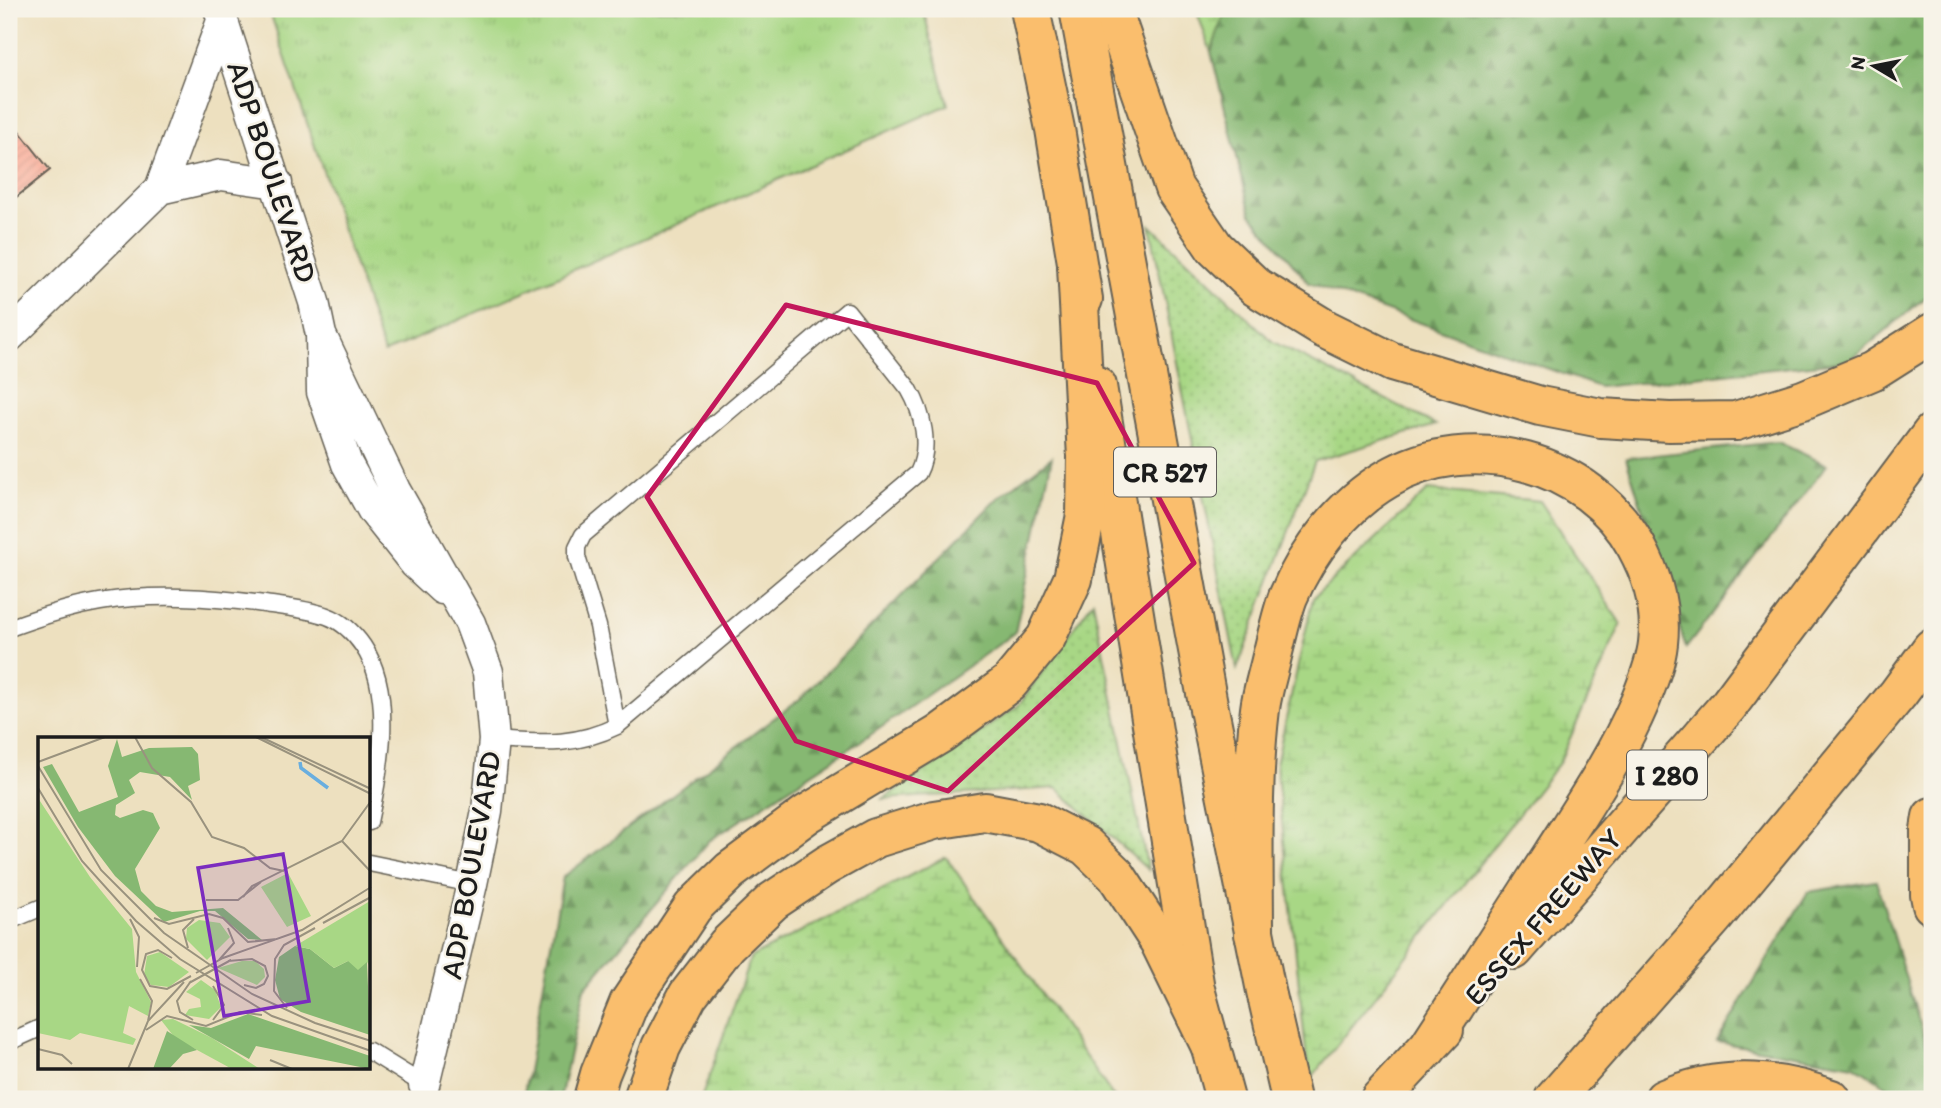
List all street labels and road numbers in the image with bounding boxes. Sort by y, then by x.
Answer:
street label: ADP BOULEVARD [219,56,326,287]
road number: CR 527 [1114,448,1216,496]
street label: ADP BOULEVARD [432,748,509,982]
road number: I 280 [1627,750,1707,800]
street label: ESSEX FREEWAY [1456,821,1629,1013]

